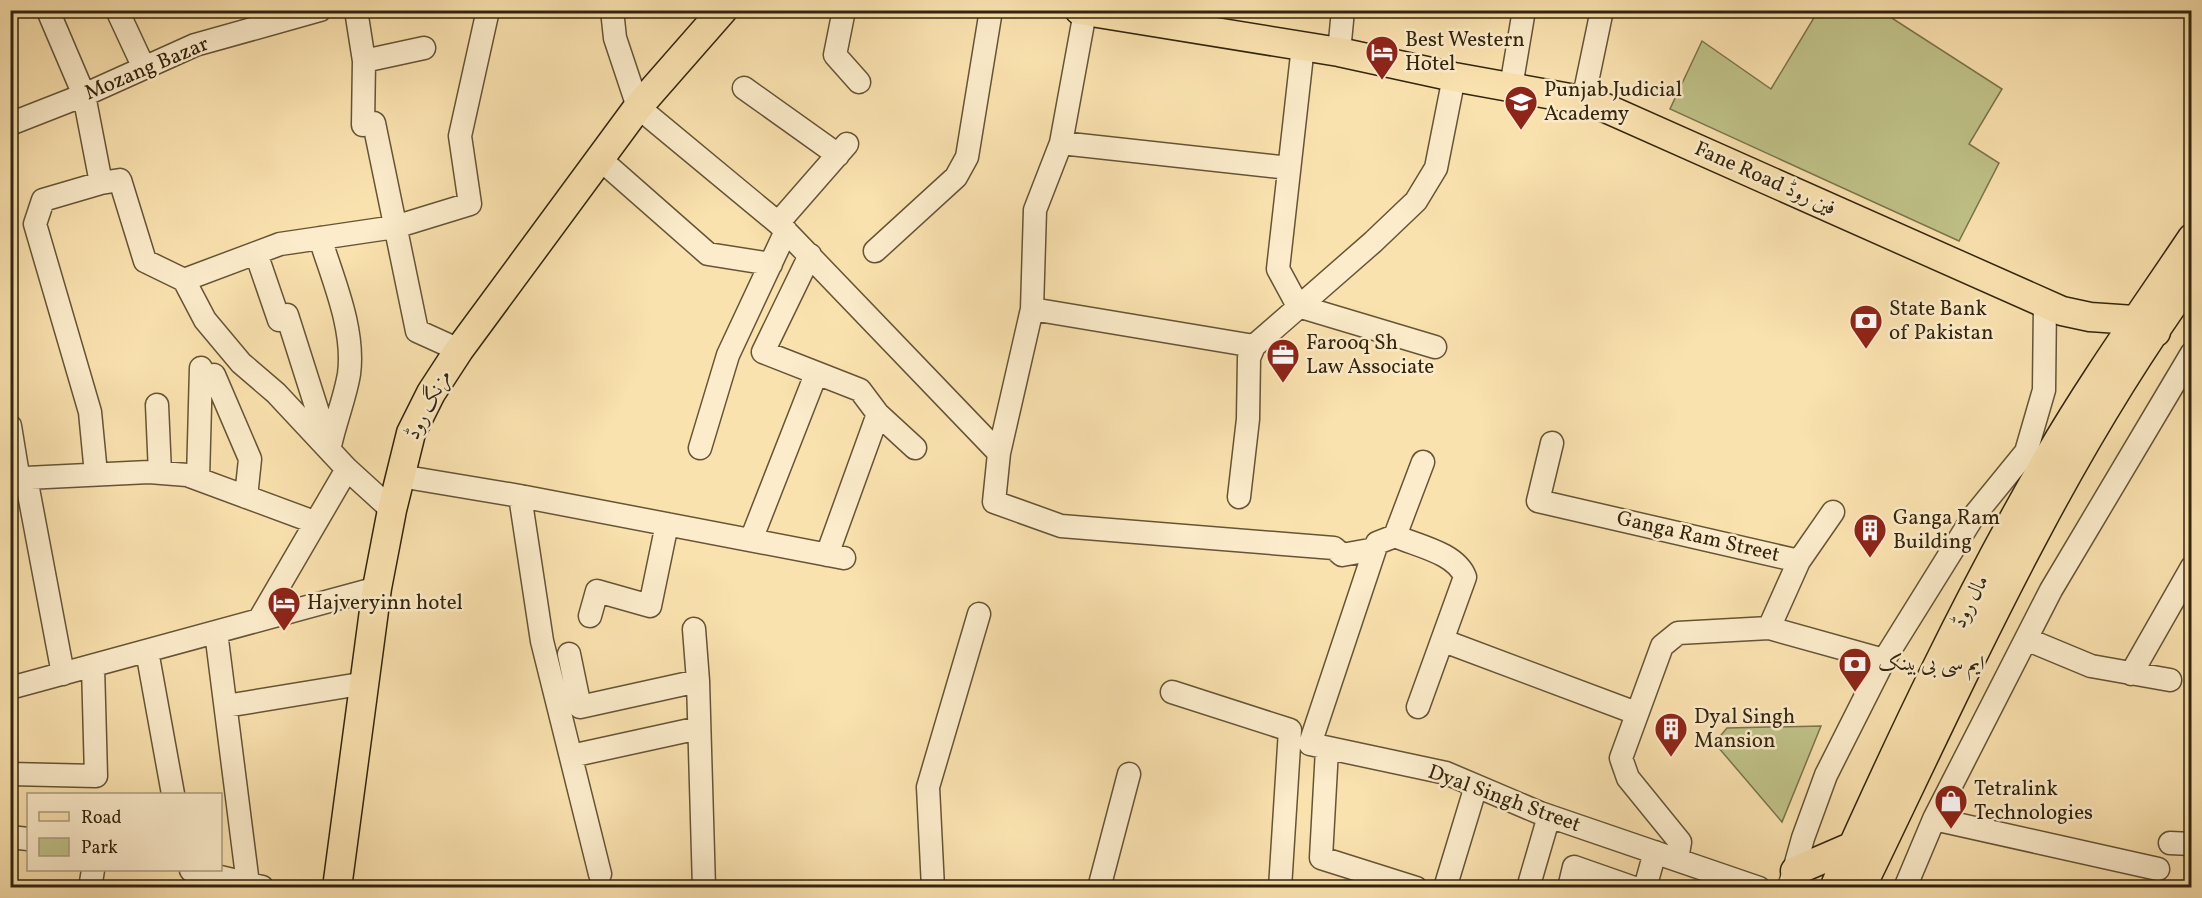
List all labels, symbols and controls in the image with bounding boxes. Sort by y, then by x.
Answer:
place label: Best Western Hotel [1405,26,1525,79]
street label: Mozang Bazar [81,30,214,108]
hotel icon: Best Western Hotel [1364,34,1400,81]
place label: Punjab Judicial Academy [1544,76,1682,129]
school or university icon: Punjab Judicial Academy [1503,84,1539,131]
street label: Fane Road فین روڈ [1690,135,1840,223]
place label: State Bank of Pakistan [1889,295,1993,348]
bank icon: State Bank of Pakistan [1848,303,1884,350]
place label: Farooq Sh Law Associate [1306,329,1434,382]
office icon: Farooq Sh Law Associate [1265,337,1301,384]
street label: مزنگ روڈ [399,365,459,445]
street label: Ganga Ram Street [1614,504,1782,570]
place label: Ganga Ram Building [1893,504,2000,557]
building icon: Ganga Ram Building [1852,512,1888,559]
street label: مال روڈ [1945,570,1997,634]
hotel icon: Hajveryinn hotel [266,585,302,632]
place label: Hajveryinn hotel [307,589,463,618]
bank icon: ایم سی بی بینک [1837,646,1873,693]
place label: ایم سی بی بینک [1878,650,1985,681]
place label: Dyal Singh Mansion [1694,703,1795,756]
building icon: Dyal Singh Mansion [1653,711,1689,758]
street label: Dyal Singh Street [1424,758,1584,840]
place label: Tetralink Technologies [1974,775,2093,828]
shop icon: Tetralink Technologies [1933,783,1969,830]
legend [27,793,222,871]
text: Road [81,806,122,831]
text: Park [81,836,118,861]

